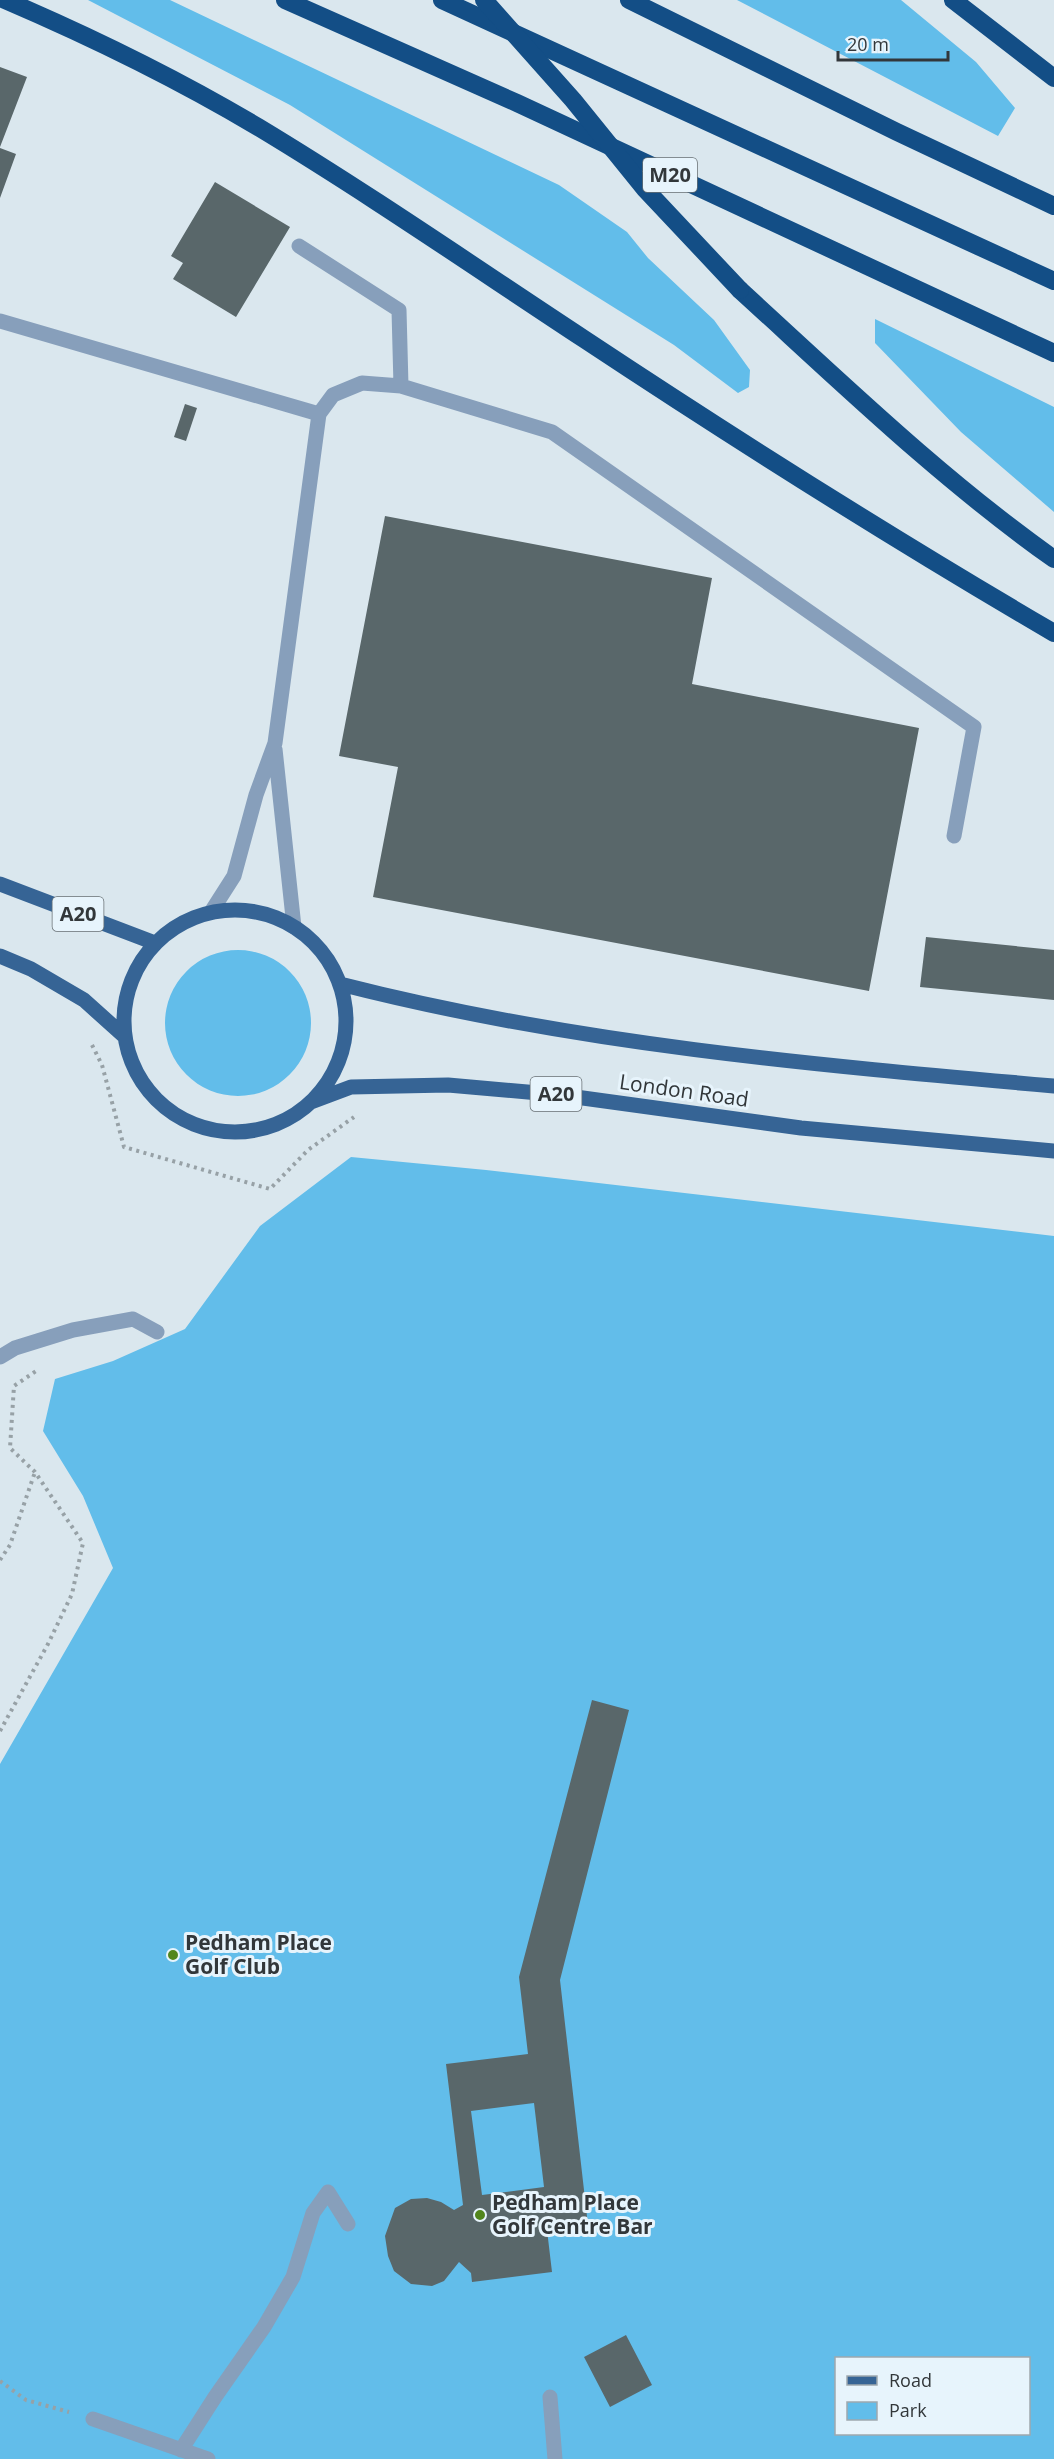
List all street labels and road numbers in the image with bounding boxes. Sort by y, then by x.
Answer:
road number: M20 [643,158,697,192]
road number: A20 [52,897,104,931]
street label: London Road [618,1067,751,1113]
road number: A20 [530,1077,582,1111]

